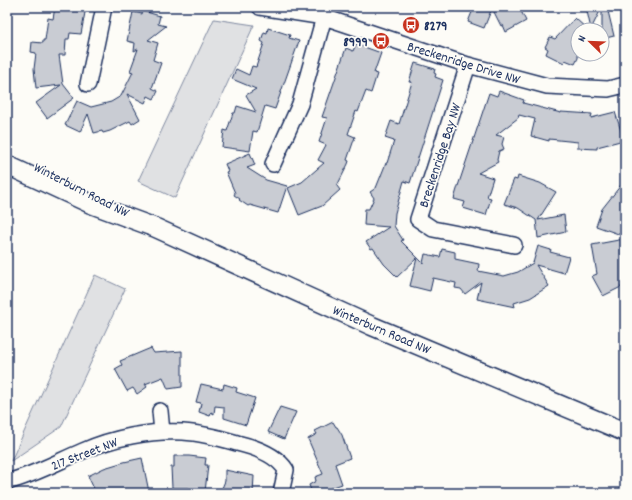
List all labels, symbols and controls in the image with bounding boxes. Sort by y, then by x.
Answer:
bus stop icon: 8279 [401,15,421,35]
place label: 8279 [424,17,448,37]
north arrow [570,22,610,62]
bus stop icon: 8999 [371,31,391,51]
place label: 8999 [343,33,368,53]
text: N [574,33,591,45]
street label: Breckenridge Drive NW [405,37,523,91]
street label: Breckenridge Bay NW [415,100,468,210]
street label: Winterburn Road NW [30,158,133,224]
street label: Winterburn Road NW [329,301,434,361]
street label: 217 Street NW [48,433,122,477]

